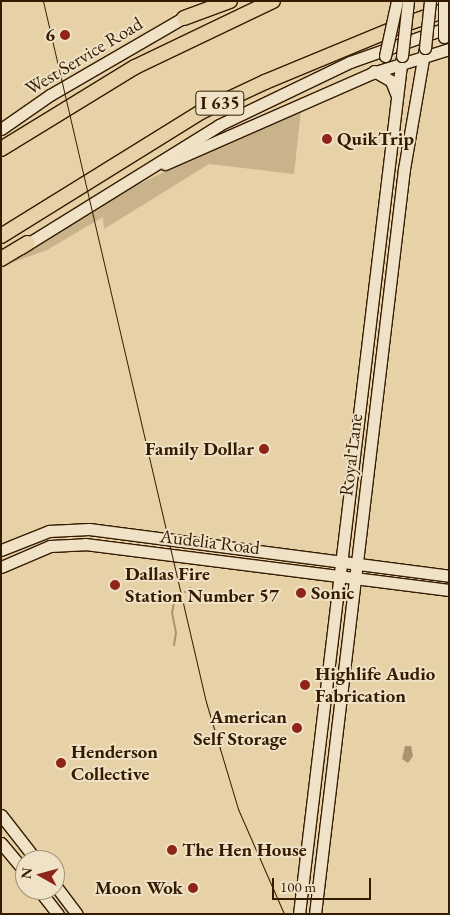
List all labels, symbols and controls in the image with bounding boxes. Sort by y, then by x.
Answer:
street label: West Service Road [21,12,147,100]
place label: 6 [45,24,55,46]
marker: 6 [59,29,71,41]
road number: I 635 [195,88,245,119]
place label: QuikTrip [337,128,414,150]
marker: QuikTrip [321,133,333,145]
street label: Royal Lane [335,413,367,497]
place label: Family Dollar [145,438,254,460]
marker: Family Dollar [258,443,270,455]
street label: Audelia Road [159,525,261,559]
place label: Dallas Fire Station Number 57 [125,563,279,607]
marker: Dallas Fire Station Number 57 [109,579,121,591]
place label: Sonic [311,582,354,604]
marker: Sonic [295,587,307,599]
place label: Highlife Audio Fabrication [315,663,435,707]
marker: Highlife Audio Fabrication [299,679,311,691]
place label: American Self Storage [193,706,287,750]
marker: American Self Storage [291,722,303,734]
place label: Henderson Collective [71,741,158,785]
marker: Henderson Collective [55,757,67,769]
place label: The Hen House [182,839,307,861]
marker: The Hen House [166,844,178,856]
north arrow [15,850,65,900]
text: N [16,867,36,880]
scale bar [275,868,374,900]
place label: Moon Wok [95,877,183,899]
text: 100 m [280,877,316,896]
marker: Moon Wok [187,882,199,894]

